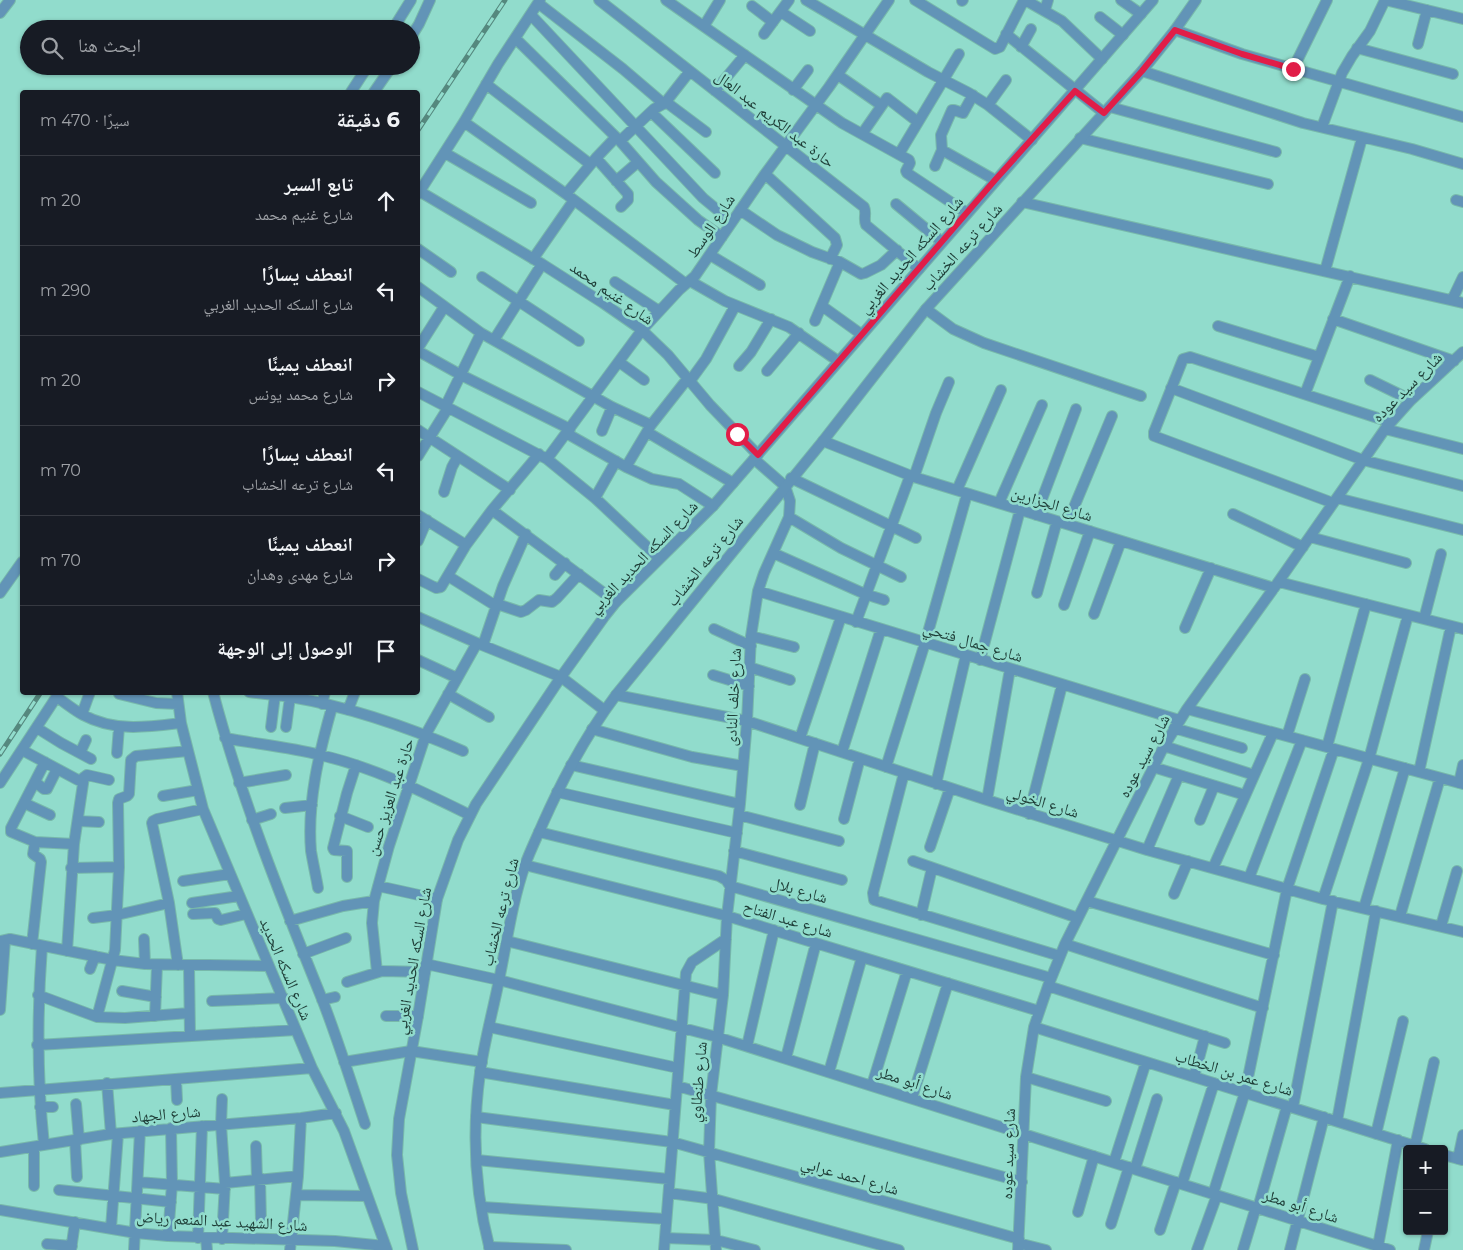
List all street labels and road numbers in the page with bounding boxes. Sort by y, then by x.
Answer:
street label: حارة عبد الكريم عبد العال [711,66,839,172]
street label: شارع الوسط [683,191,740,262]
street label: شارع السكه الحديد الغربي [855,192,970,320]
street label: شارع ترعه الخشاب [918,199,1007,295]
street label: شارع غنيم محمد [566,257,658,330]
street label: شارع سيد عوده [1368,348,1447,427]
street label: شارع الجزارين [1009,483,1095,526]
street label: شارع السكه الحديد الغربي [584,497,704,620]
street label: شارع ترعه الخشاب [663,512,748,611]
street label: شارع جمال فتحي [920,618,1025,669]
street label: شارع خلف النادى [721,647,746,747]
street label: شارع سيد عوده [1114,711,1175,801]
street label: حارة عبد العزيز حسن [362,736,419,858]
street label: شارع الخولي [1004,782,1081,825]
street label: شارع ترعه الخشاب [477,856,524,968]
street label: شارع بلال [768,873,830,908]
street label: شارع السكه الحديد الغربي [391,886,438,1037]
street label: شارع عبد الفتاح [741,896,835,943]
street label: شارع السكه الحديد [255,915,316,1024]
street label: شارع طنطاوي [685,1041,714,1124]
street label: شارع عمر بن الخطاب [1172,1046,1295,1101]
street label: شارع أبو مطر [874,1062,955,1105]
street label: شارع الجهاد [131,1102,201,1127]
street label: شارع سيد عوده [997,1108,1020,1200]
street label: شارع احمد عرابي [798,1153,901,1202]
street label: شارع أبو مطر [1260,1185,1341,1228]
street label: شارع الشهيد عبد المنعم رياض [136,1207,308,1236]

